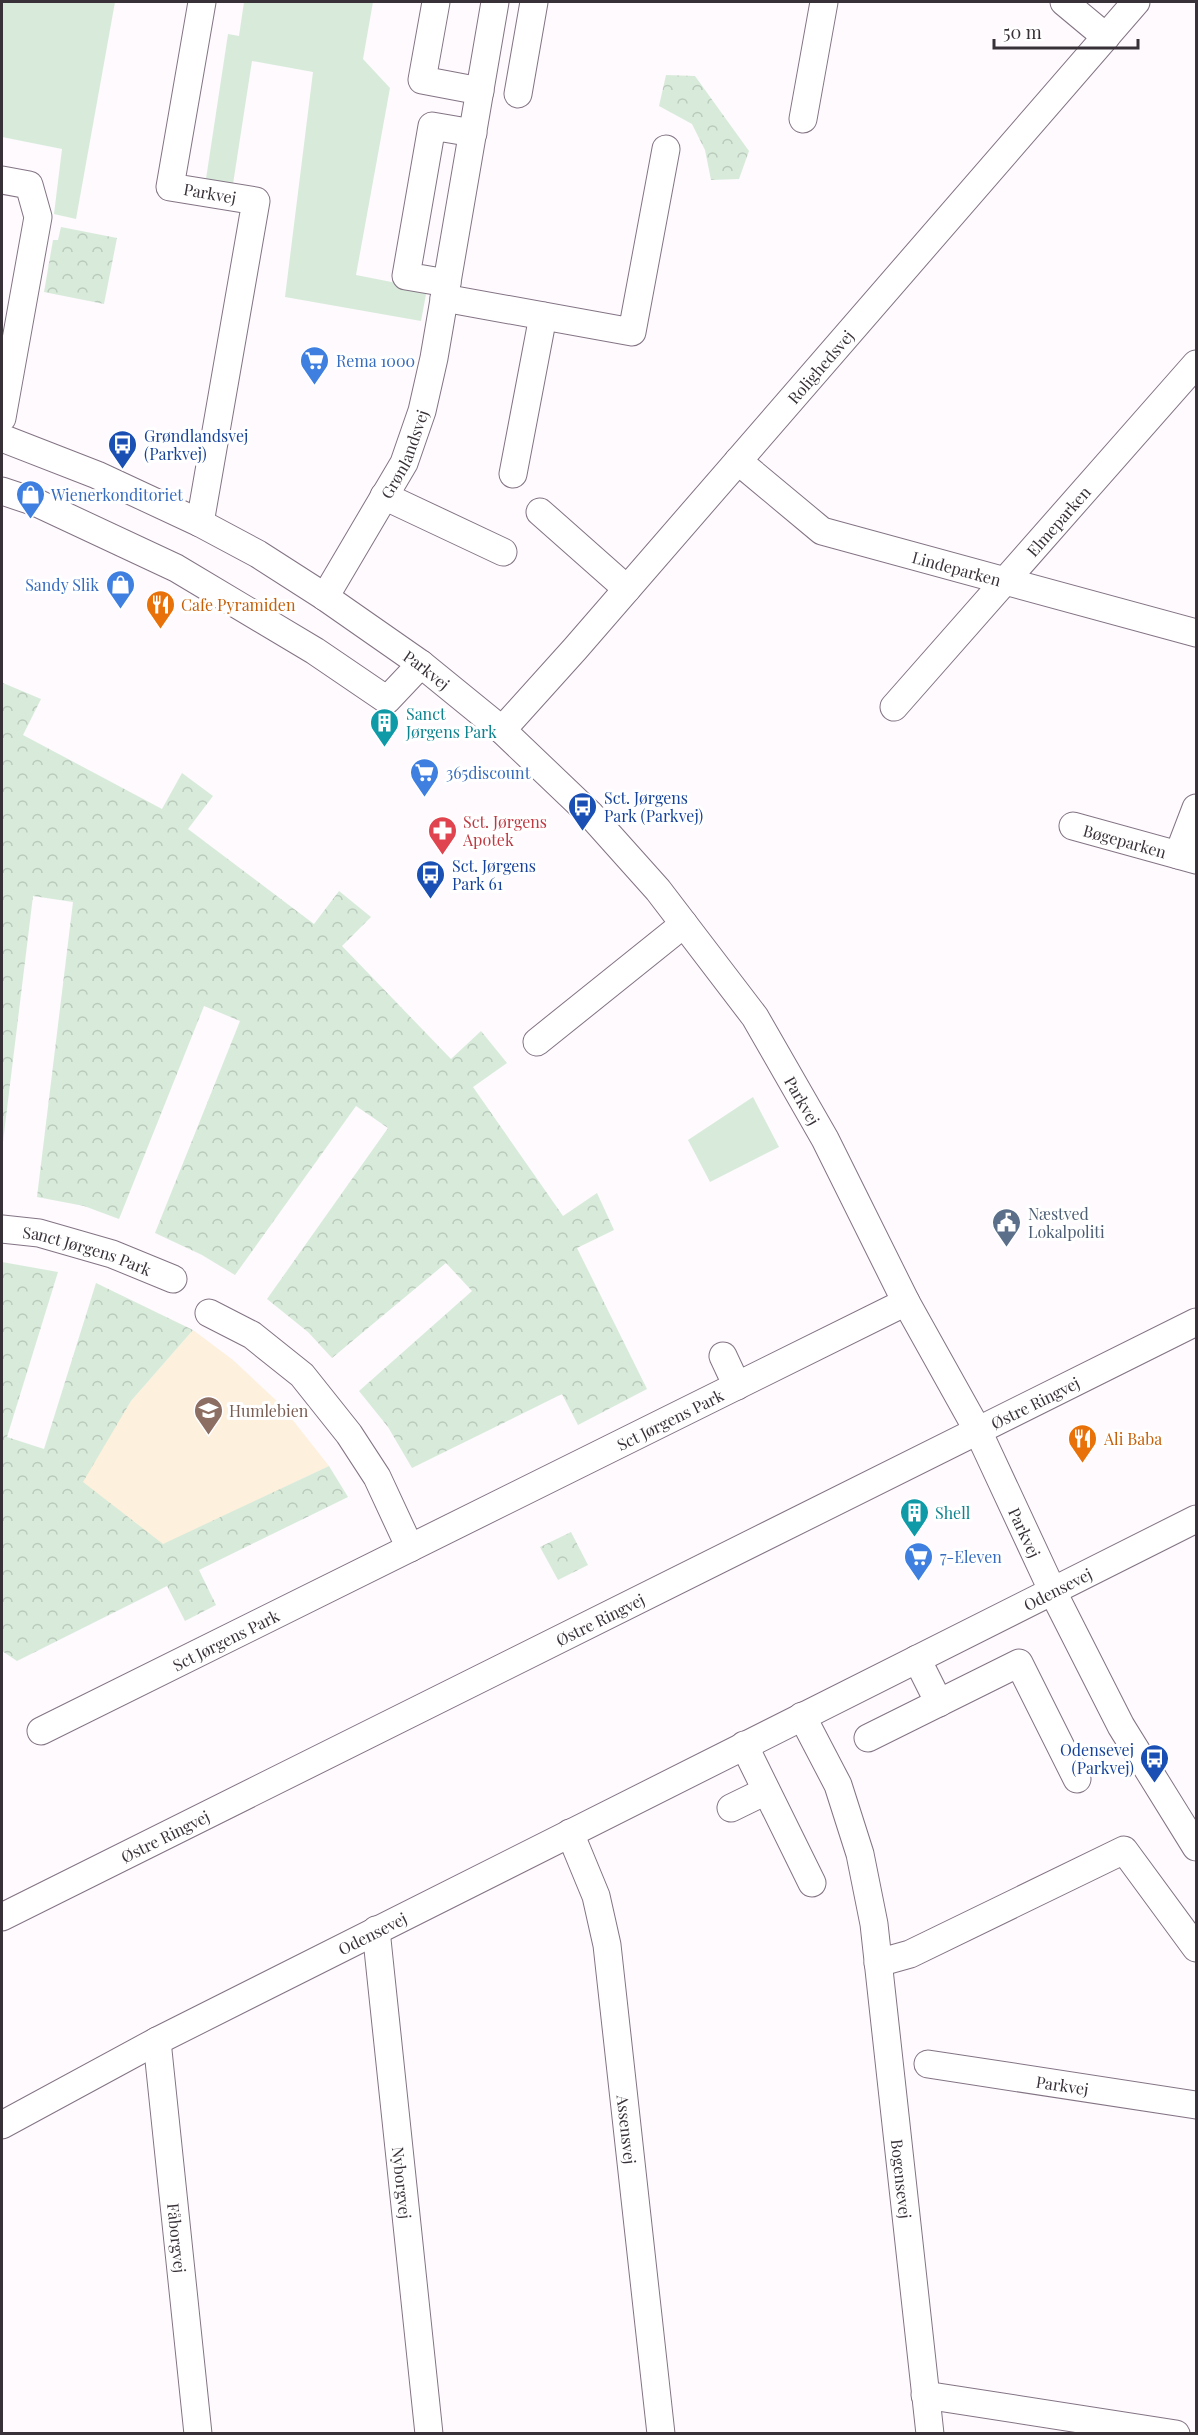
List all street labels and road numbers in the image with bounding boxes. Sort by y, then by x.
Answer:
street label: Parkvej [182,178,238,208]
street label: Rolighedsvej [782,325,858,408]
street label: Grønlandsvej [375,407,432,502]
street label: Elmeparken [1021,481,1095,560]
street label: Lindeparken [910,546,1004,590]
street label: Parkvej [400,645,454,694]
street label: Bøgeparken [1081,819,1169,862]
street label: Parkvej [781,1072,825,1128]
street label: Sanct Jørgens Park [22,1221,155,1280]
street label: Østre Ringvej [987,1371,1083,1433]
street label: Sct Jørgens Park [613,1384,727,1454]
street label: Parkvej [1004,1504,1046,1561]
street label: Odensevej [1020,1563,1095,1615]
street label: Østre Ringvej [552,1588,648,1650]
street label: Sct Jørgens Park [169,1604,283,1675]
street label: Østre Ringvej [117,1805,213,1867]
street label: Odensevej [334,1907,410,1959]
street label: Parkvej [1035,2070,1090,2099]
street label: Assensvej [613,2093,642,2165]
street label: Bogensevej [887,2138,917,2220]
street label: Nyborgvej [388,2145,417,2220]
street label: Fåborgvej [163,2202,192,2274]

